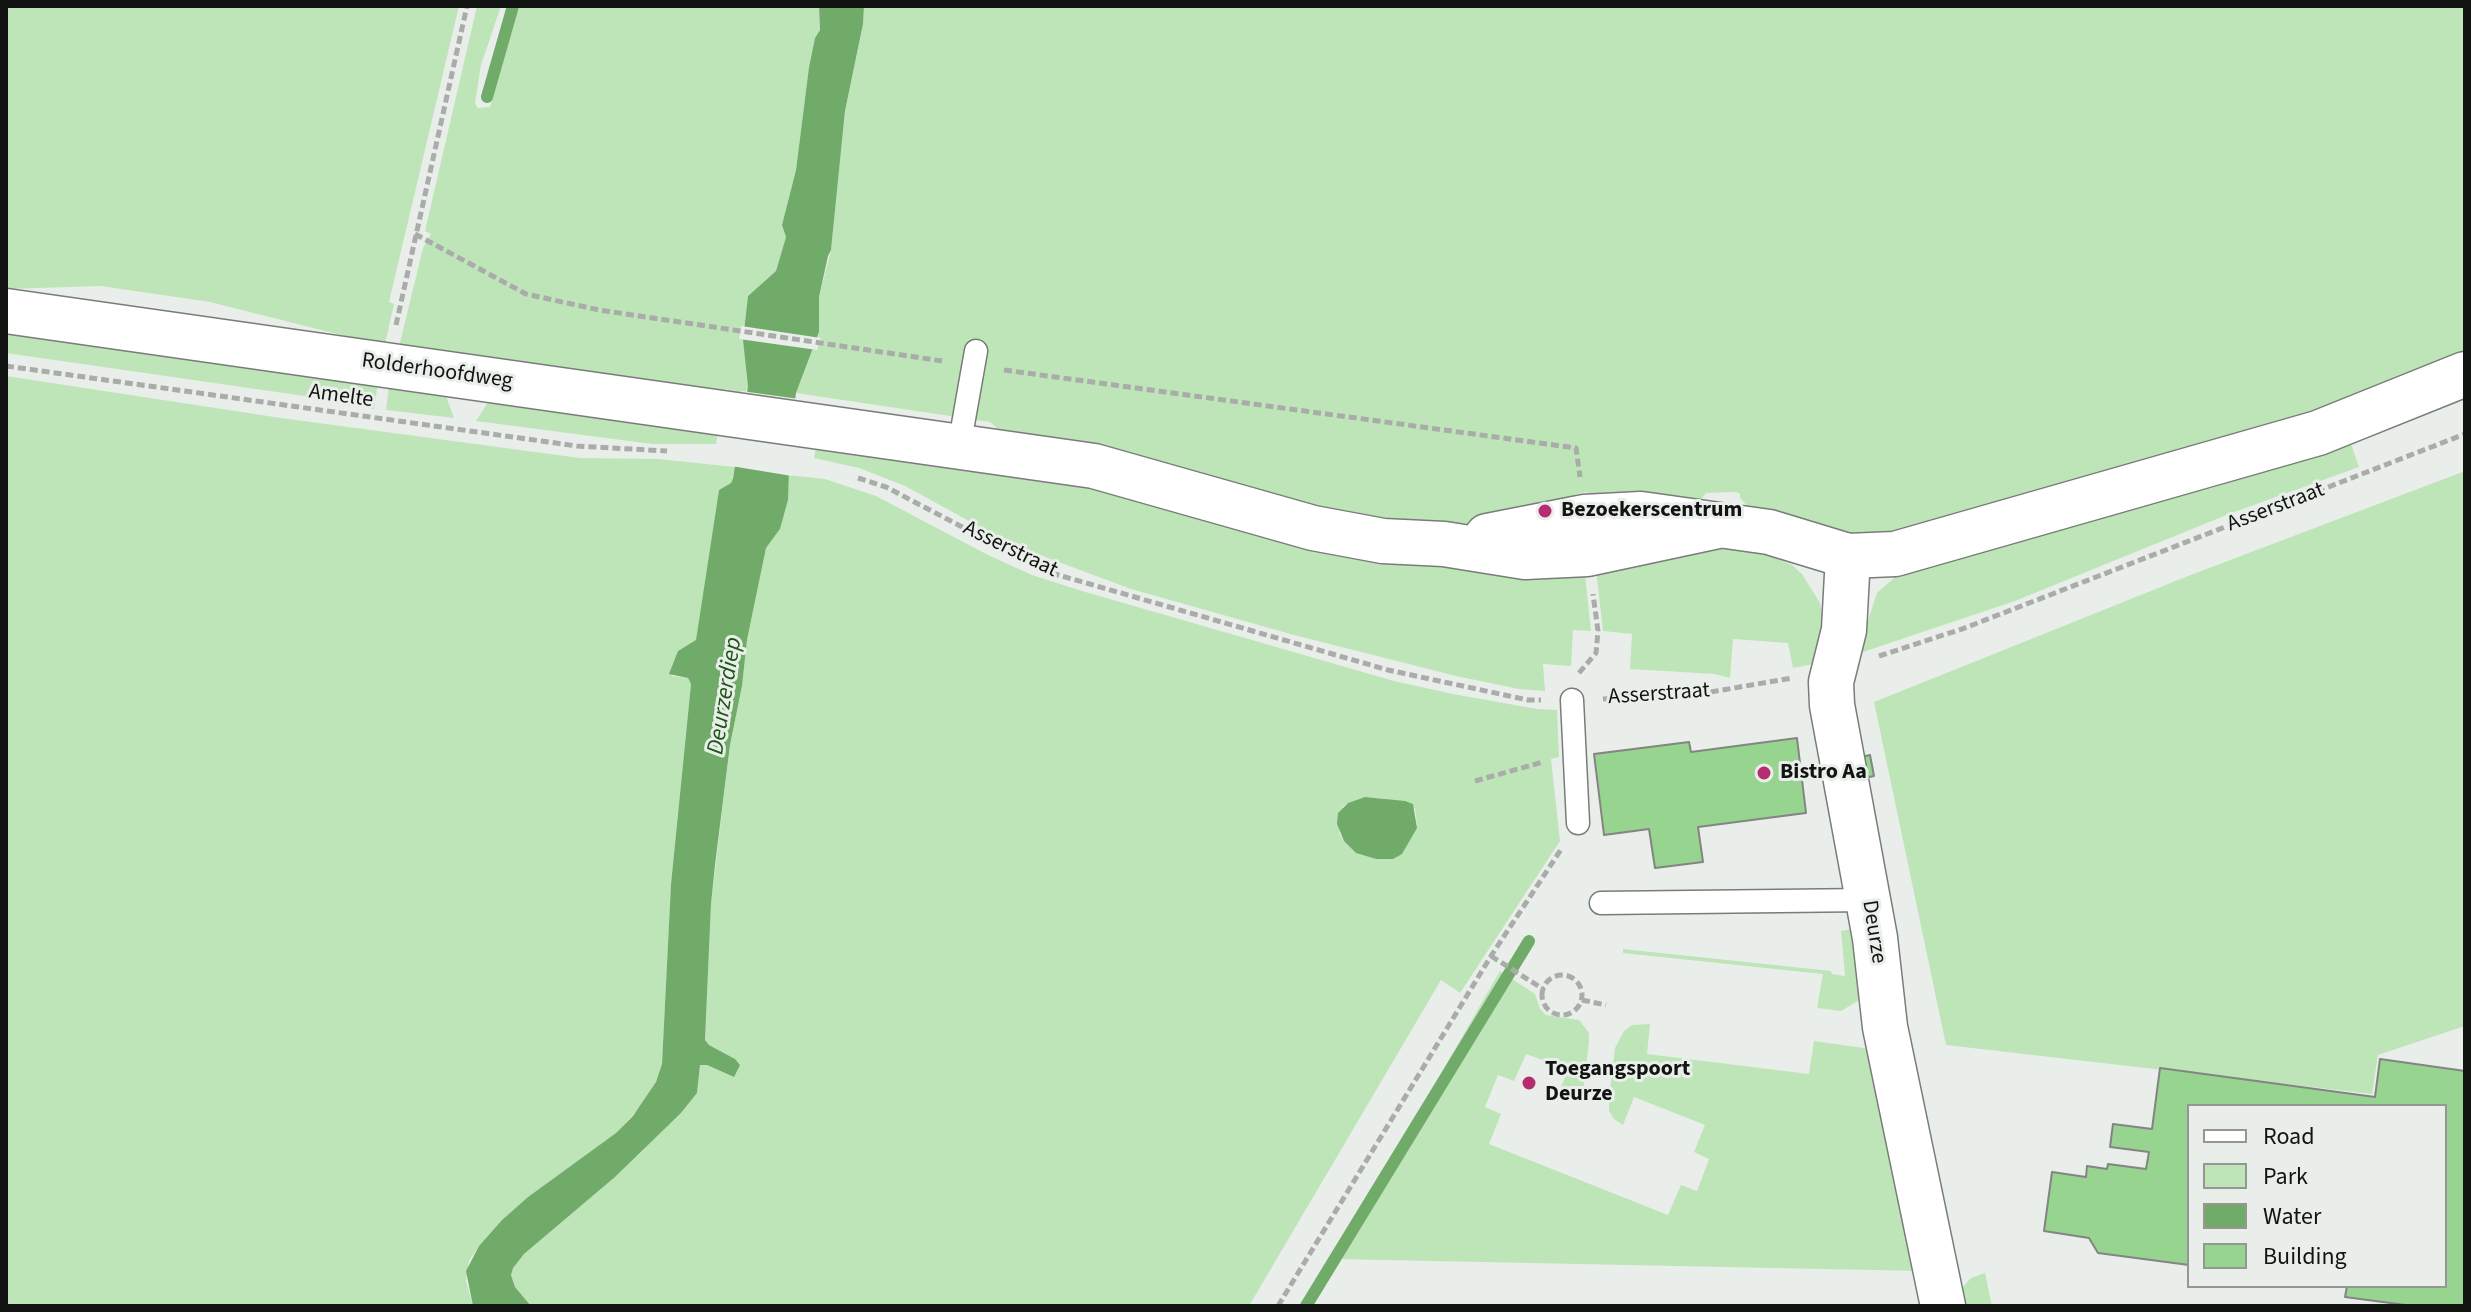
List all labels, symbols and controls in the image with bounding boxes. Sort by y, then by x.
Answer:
street label: Rolderhoofdweg [360,348,514,396]
street label: Amelte [307,379,375,415]
street label: Asserstraat [2224,477,2328,539]
place label: Bezoekerscentrum [1561,498,1742,524]
marker: Bezoekerscentrum [1536,502,1554,520]
street label: Asserstraat [958,516,1062,584]
water label: Deurzerdiep [703,635,749,757]
street label: Asserstraat [1607,678,1711,712]
place label: Bistro Aa [1780,760,1867,786]
marker: Bistro Aa [1755,764,1773,782]
street label: Deurze [1855,898,1891,966]
place label: Toegangspoort Deurze [1545,1057,1690,1108]
marker: Toegangspoort Deurze [1520,1074,1538,1092]
legend [2187,1104,2447,1288]
text: Road [2263,1119,2315,1154]
text: Park [2263,1159,2308,1194]
text: Water [2263,1199,2321,1234]
text: Building [2263,1239,2347,1274]

